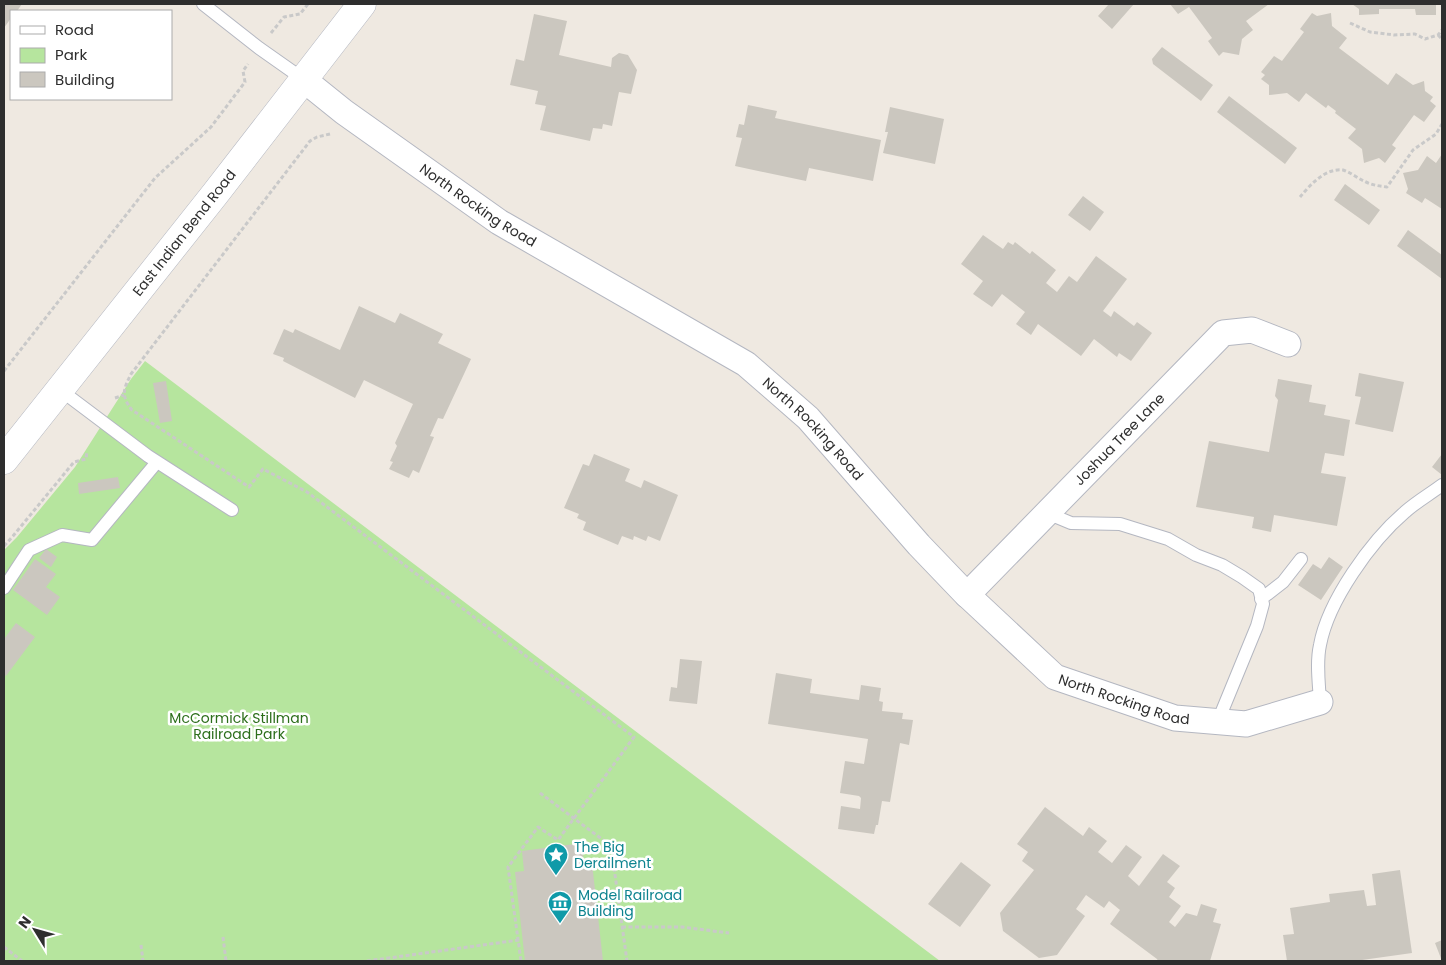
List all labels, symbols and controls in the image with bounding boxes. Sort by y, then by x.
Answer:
legend [10,10,172,100]
text: Road [55,19,94,40]
text: Park [55,44,87,65]
text: Building [55,69,115,90]
street label: North Rocking Road [416,159,540,252]
street label: East Indian Bend Road [128,165,240,300]
street label: North Rocking Road [758,373,868,485]
street label: Joshua Tree Lane [1070,388,1169,490]
street label: North Rocking Road [1056,669,1190,729]
park label: McCormick Stillman Railroad Park [169,708,309,744]
place label: The Big Derailment [574,837,651,873]
place icon: The Big Derailment [543,842,569,876]
place label: Model Railroad Building [578,885,682,921]
museum icon: Model Railroad Building [547,890,573,924]
north arrow [10,905,60,955]
text: N [13,912,36,932]

